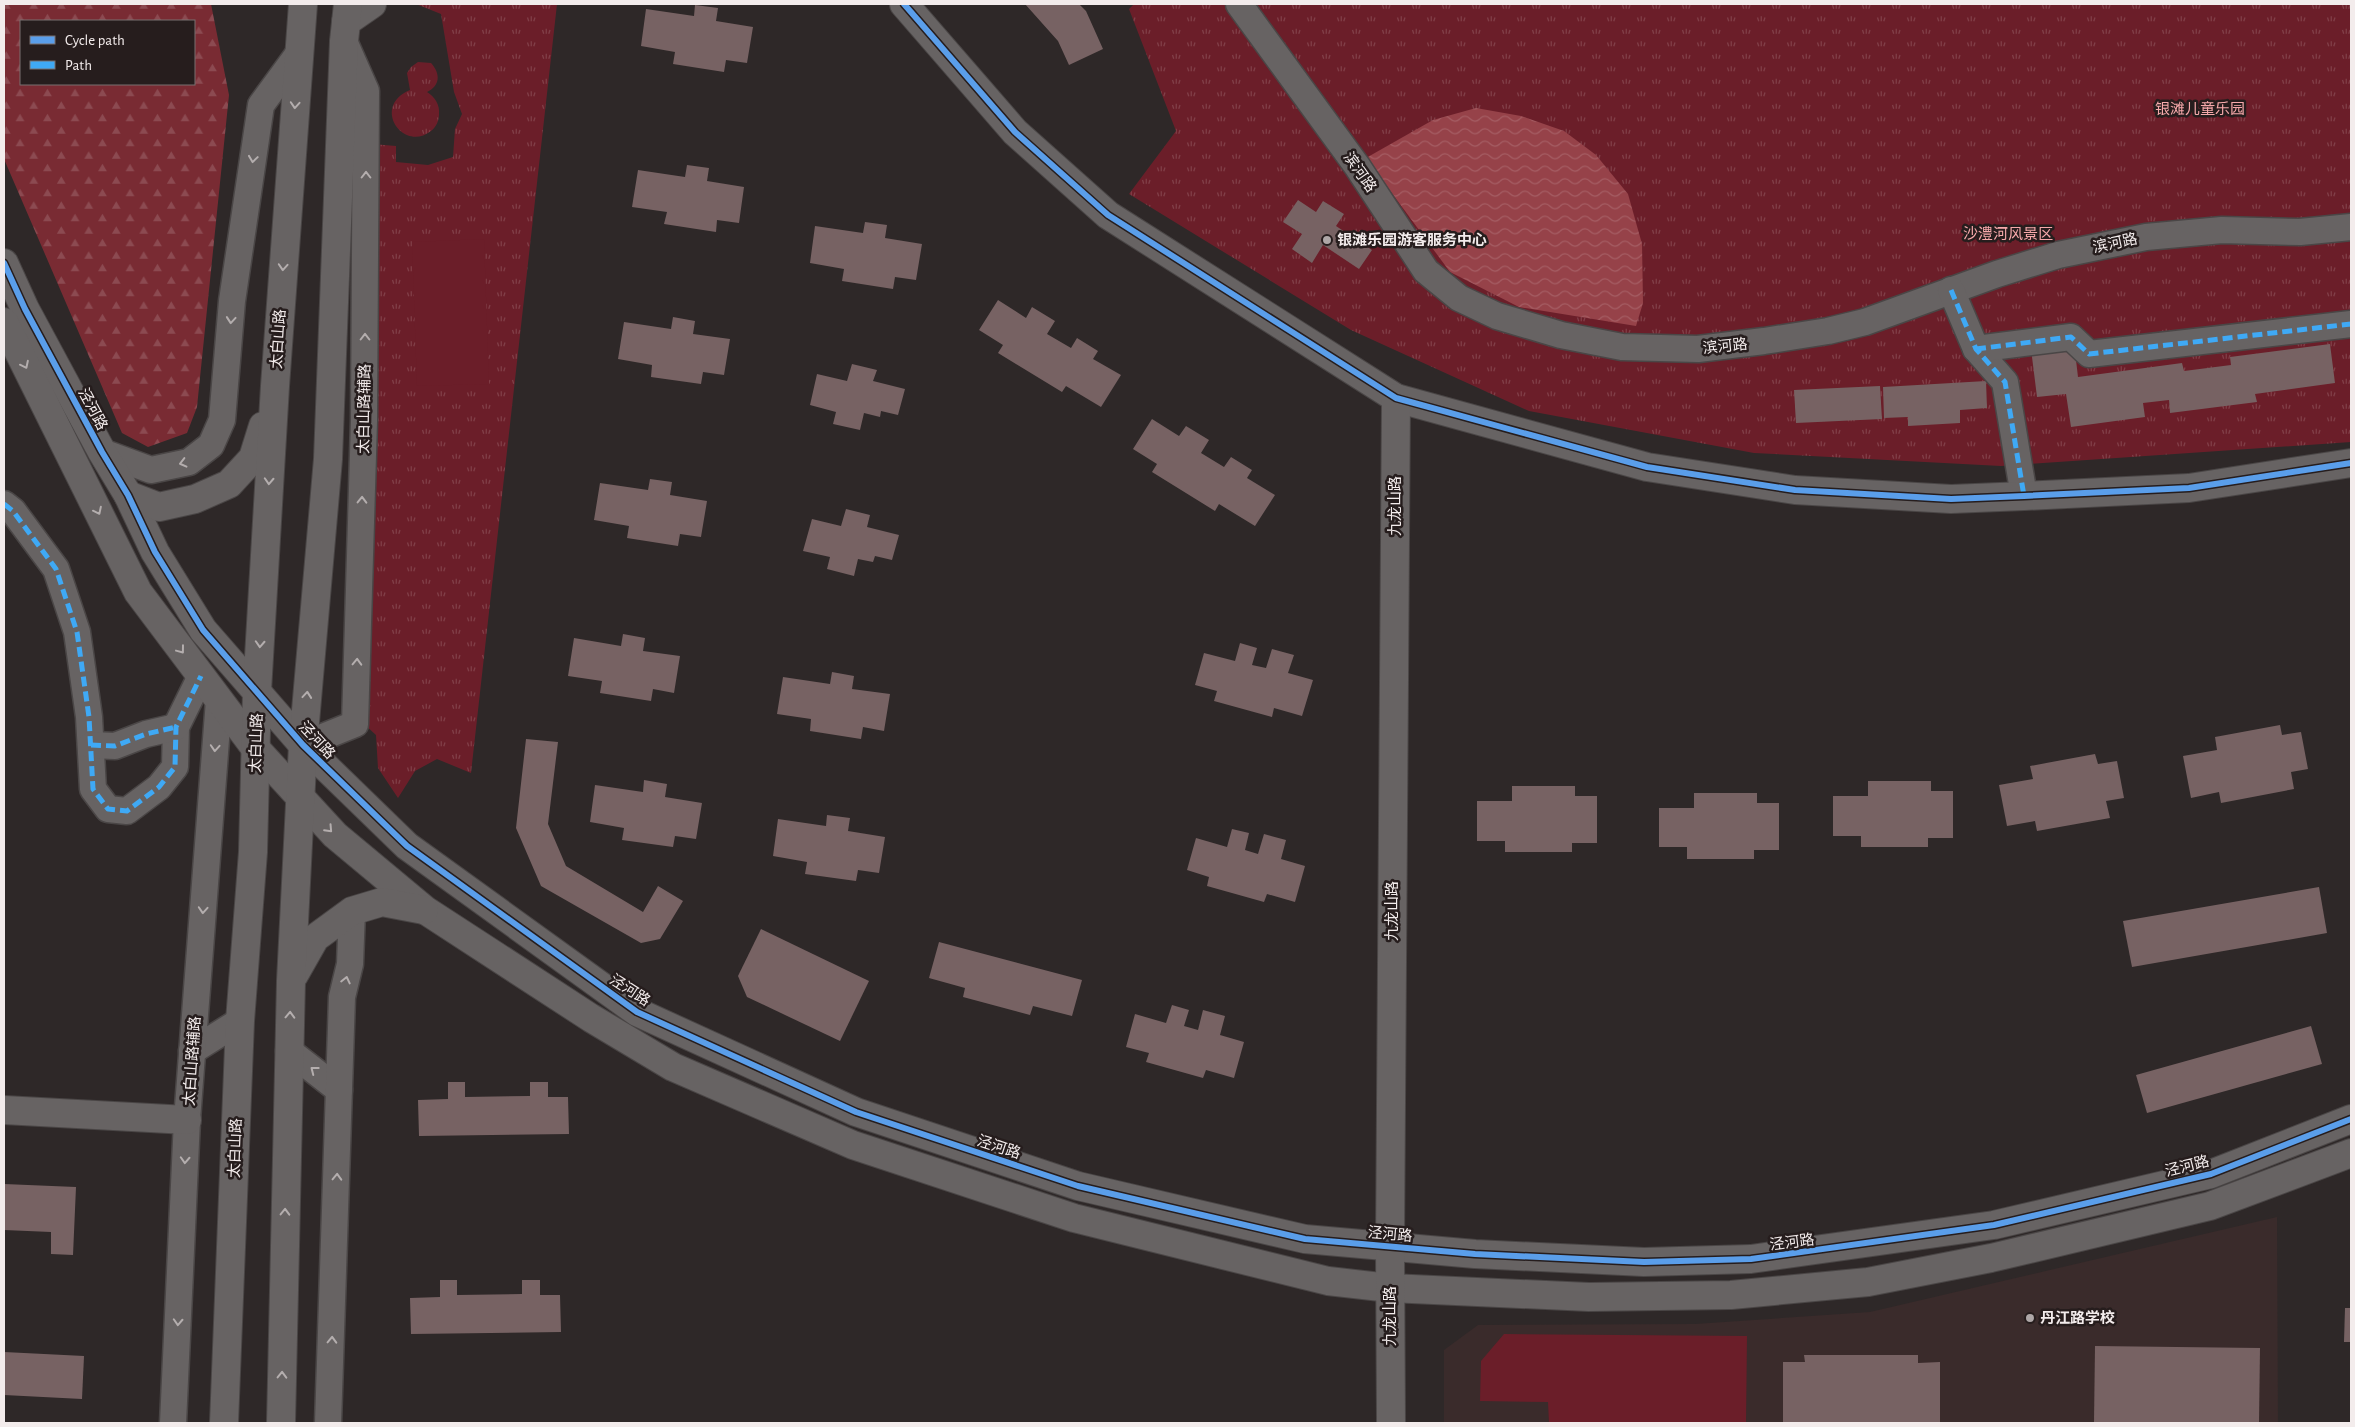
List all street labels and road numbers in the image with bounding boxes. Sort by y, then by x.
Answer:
street label: 滨河路 [1341,149,1379,195]
street label: 滨河路 [2091,230,2139,256]
street label: 太白山路 [268,309,288,369]
street label: 滨河路 [1702,336,1748,356]
street label: 太白山路辅路 [355,364,373,454]
street label: 泾河路 [75,385,111,433]
street label: 九龙山路 [1386,476,1403,536]
street label: 太白山路 [247,713,265,773]
street label: 泾河路 [296,718,338,762]
street label: 九龙山路 [1383,881,1400,941]
street label: 泾河路 [607,971,653,1009]
street label: 太白山路辅路 [181,1016,203,1106]
street label: 太白山路 [226,1118,244,1178]
street label: 泾河路 [975,1132,1023,1162]
street label: 泾河路 [2163,1153,2211,1179]
street label: 泾河路 [1367,1224,1413,1244]
street label: 泾河路 [1769,1231,1815,1253]
street label: 九龙山路 [1381,1286,1398,1346]

